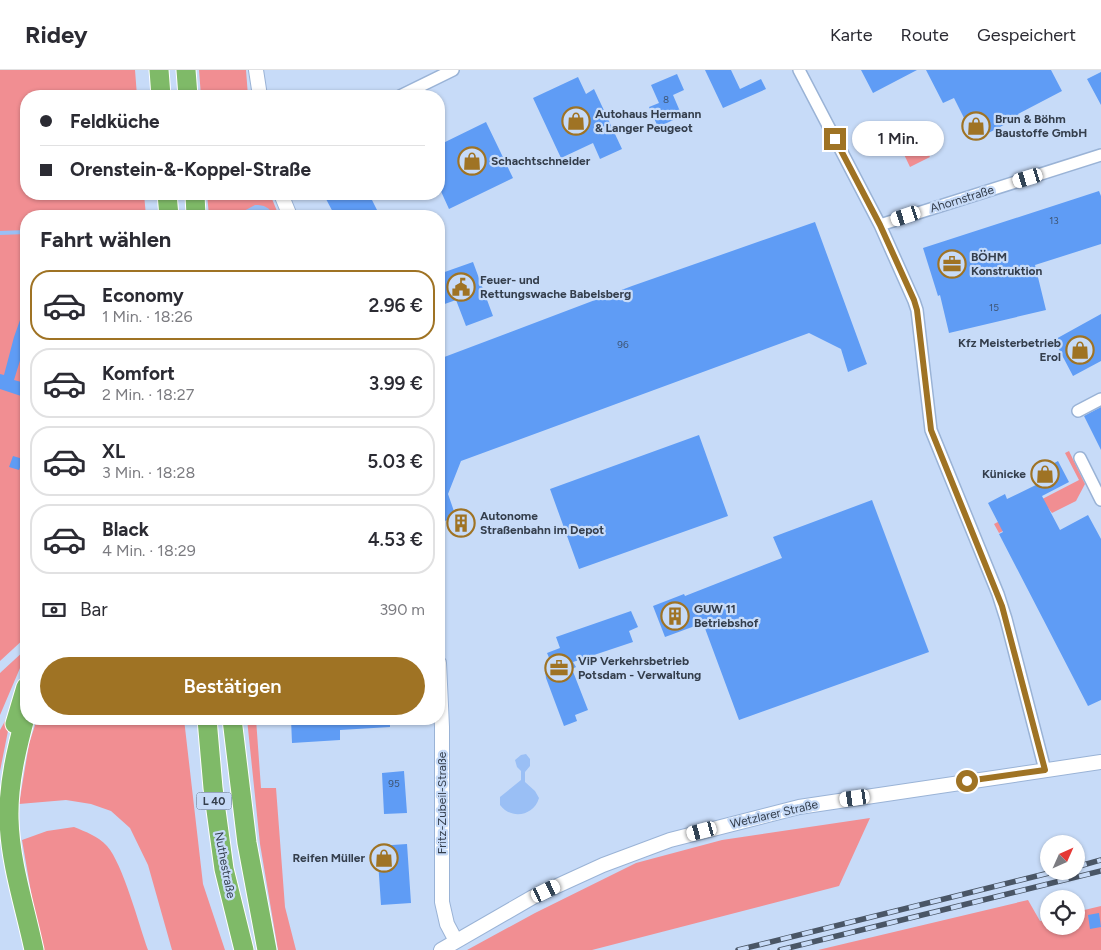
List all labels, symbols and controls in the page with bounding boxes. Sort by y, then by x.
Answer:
text: Ridey [25,20,88,49]
text: Karte [830,24,873,46]
text: Route [901,24,949,46]
text: Gespeichert [977,24,1076,46]
house number: 8 [663,93,669,106]
shop icon: Autohaus Hermann & Langer Peugeot [561,106,591,136]
place label: Autohaus Hermann & Langer Peugeot [595,107,701,135]
text: Feldküche [70,110,160,133]
shop icon: Brun & Böhm Baustoffe GmbH [961,111,991,141]
place label: Brun & Böhm Baustoffe GmbH [995,112,1087,140]
callout: 1 Min. [852,122,945,156]
route end [824,128,846,150]
text: 1 Min. [878,129,918,148]
shop icon: Schachtschneider [457,146,487,176]
place label: Schachtschneider [491,154,591,168]
text: Orenstein-&-Koppel-Straße [70,158,311,181]
car [1011,166,1044,190]
street label: Ahornstraße [928,183,996,215]
car [889,204,922,228]
house number: 13 [1049,214,1059,227]
text: Fahrt wählen [40,226,171,253]
office icon: BÖHM Konstruktion [937,249,967,279]
place label: BÖHM Konstruktion [971,250,1043,278]
public building icon: Feuer- und Rettungswache Babelsberg [446,272,476,302]
place label: Feuer- und Rettungswache Babelsberg [480,273,631,301]
icon: car [42,283,87,328]
text: Economy [102,284,184,307]
text: 2.96 € [368,294,423,317]
house number: 15 [989,301,999,314]
text: 1 Min. · 18:26 [102,307,193,326]
shop icon: Kfz Meisterbetrieb Erol [1065,335,1095,365]
place label: Kfz Meisterbetrieb Erol [958,336,1061,364]
house number: 96 [617,338,629,351]
icon: car [42,361,87,406]
text: Komfort [102,362,175,385]
text: 3.99 € [369,372,423,395]
text: 2 Min. · 18:27 [102,385,194,404]
icon: car [42,439,87,484]
text: XL [102,440,125,463]
text: 5.03 € [367,450,423,473]
shop icon: Künicke [1030,459,1060,489]
text: 3 Min. · 18:28 [102,463,195,482]
place label: Künicke [982,467,1026,481]
building icon: Autonome Straßenbahn im Depot [446,508,476,538]
place label: Autonome Straßenbahn im Depot [480,509,604,537]
icon: car [42,517,87,562]
text: Black [102,518,149,541]
text: 4.53 € [368,528,423,551]
text: 4 Min. · 18:29 [102,541,196,560]
icon: cash [40,596,68,624]
text: Bar [80,598,108,621]
text: 390 m [379,600,425,619]
building icon: GUW 11 Betriebshof [660,601,690,631]
place label: GUW 11 Betriebshof [694,602,759,630]
office icon: ViP Verkehrsbetrieb Potsdam - Verwaltung [544,653,574,683]
place label: ViP Verkehrsbetrieb Potsdam - Verwaltung [578,654,701,682]
button: Bestätigen [40,657,425,715]
street label: Fritz-Zubeil-Straße [435,751,449,854]
route start [956,770,978,792]
house number: 95 [388,777,400,790]
car [839,788,870,808]
road number: L 40 [196,792,232,809]
street label: Wetzlarer Straße [729,797,820,831]
car [685,820,718,842]
street label: Nuthestraße [212,831,238,900]
north arrow [1040,835,1085,880]
map controls [1040,835,1085,935]
shop icon: Reifen Müller [369,843,399,873]
place label: Reifen Müller [292,851,365,865]
car [529,878,562,904]
button: locate [1040,890,1085,935]

